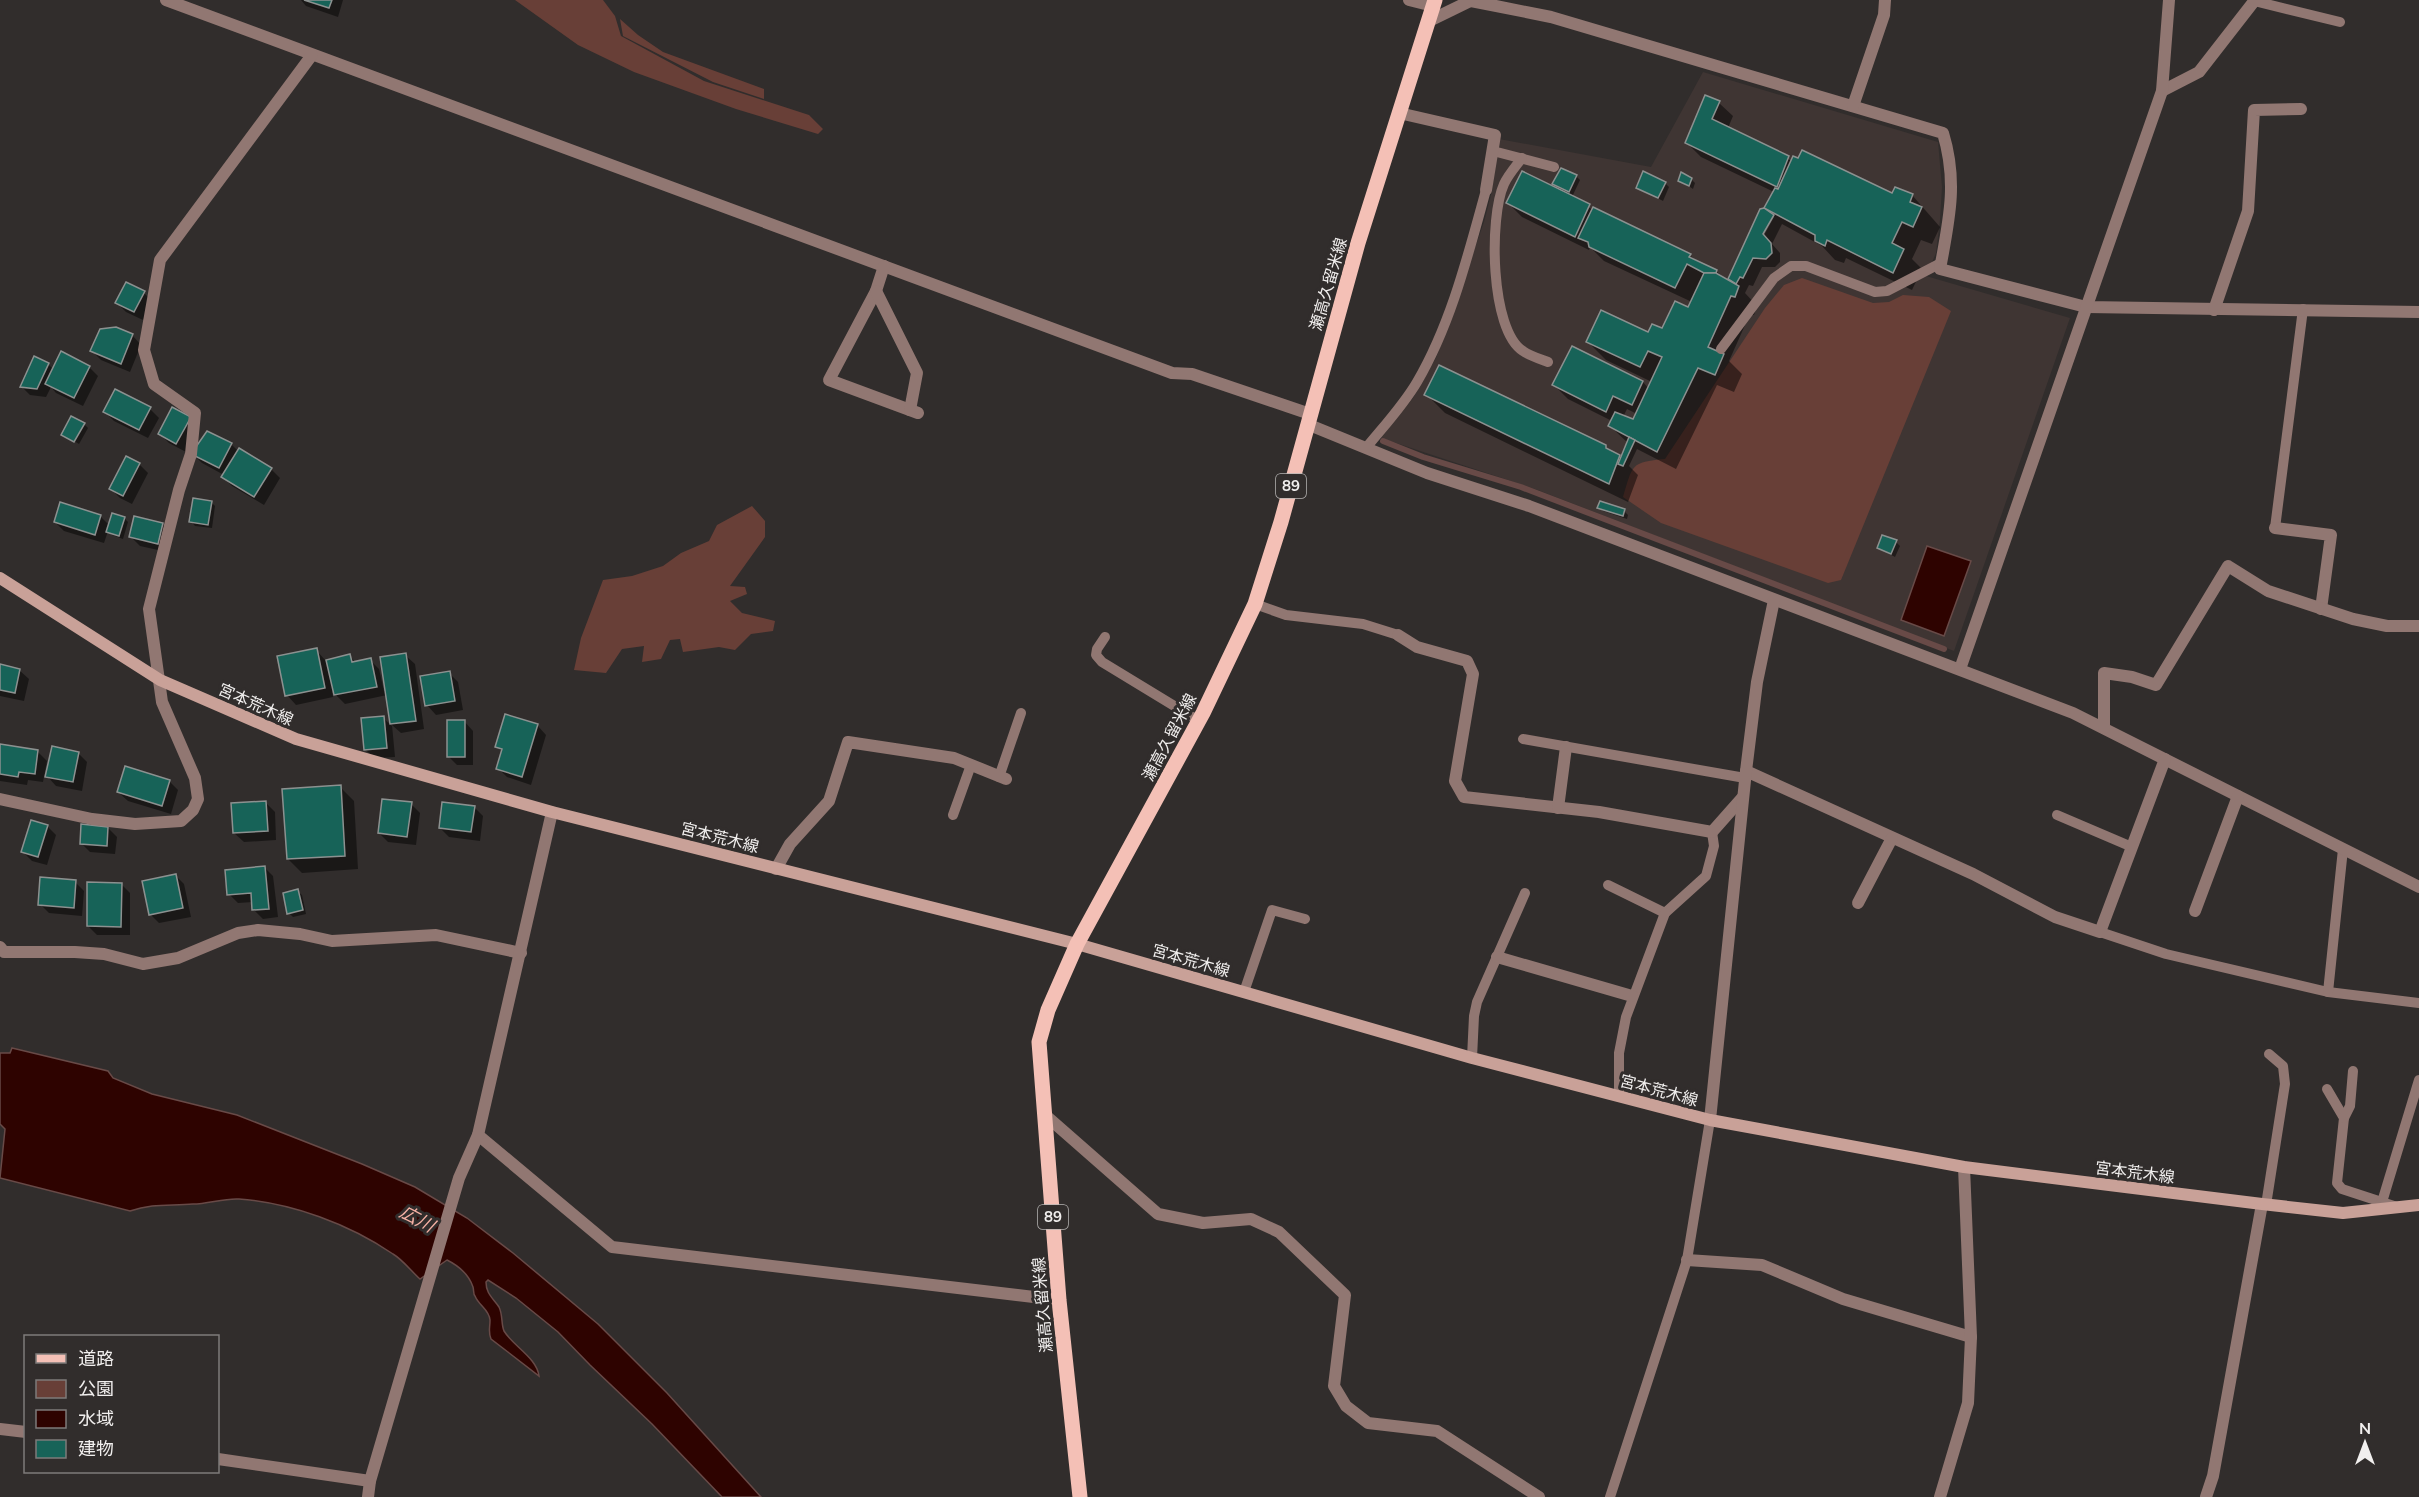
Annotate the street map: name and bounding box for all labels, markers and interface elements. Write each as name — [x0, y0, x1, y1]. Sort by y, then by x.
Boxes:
street label: 瀬高久留米線 — [1305, 235, 1351, 333]
road number: 89 — [1276, 474, 1306, 498]
street label: 宮本荒木線 — [215, 679, 297, 729]
street label: 瀬高久留米線 — [1138, 690, 1200, 784]
street label: 宮本荒木線 — [679, 818, 761, 856]
street label: 宮本荒木線 — [1150, 939, 1232, 981]
street label: 宮本荒木線 — [1618, 1070, 1700, 1110]
street label: 宮本荒木線 — [2094, 1157, 2176, 1187]
water label: 広川 — [396, 1200, 440, 1238]
road number: 89 — [1038, 1205, 1068, 1229]
street label: 瀬高久留米線 — [1028, 1256, 1056, 1354]
legend — [24, 1335, 219, 1473]
text: 道路 — [78, 1347, 114, 1370]
text: 公園 — [78, 1377, 114, 1400]
text: 水域 — [78, 1407, 114, 1430]
north arrow — [2335, 1413, 2395, 1473]
text: N — [2359, 1418, 2371, 1438]
text: 建物 — [78, 1437, 114, 1460]

